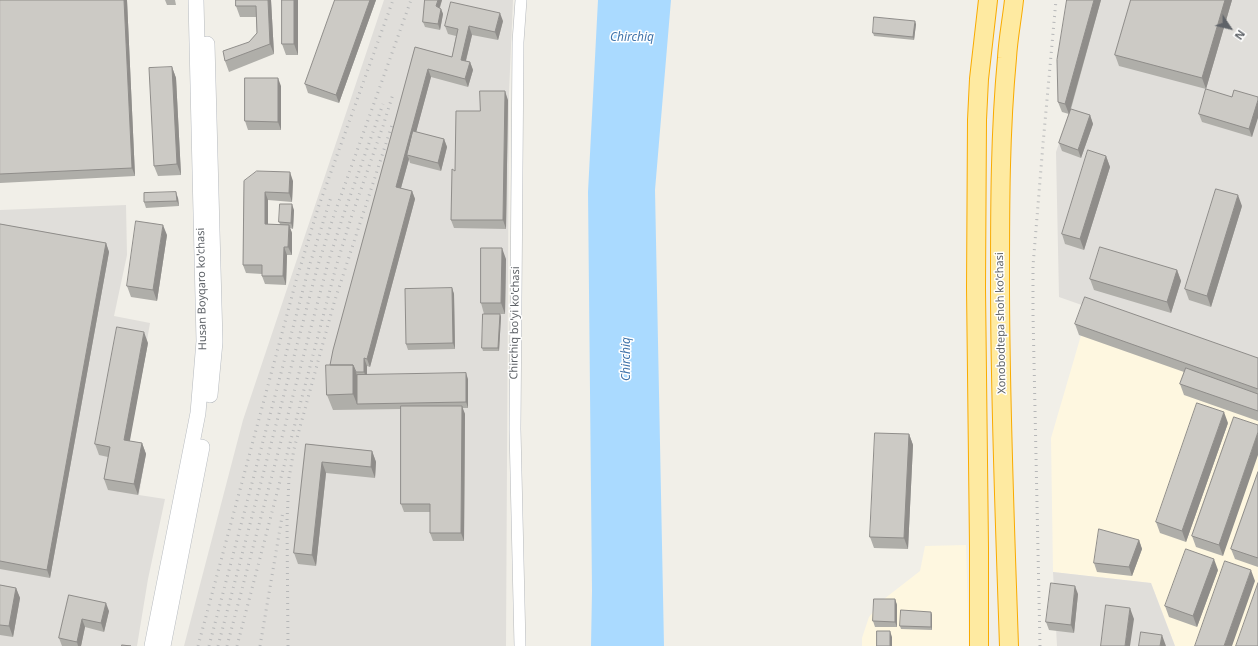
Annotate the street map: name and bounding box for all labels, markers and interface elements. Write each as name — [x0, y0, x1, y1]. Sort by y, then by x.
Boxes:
north arrow — [1210, 8, 1250, 48]
text: N — [1232, 27, 1249, 43]
water label: Chirchiq — [610, 31, 654, 45]
street label: Husan Boyqaro ko'chasi — [194, 228, 210, 350]
street label: Xonobodtepa shoh ko'chasi — [993, 252, 1009, 394]
street label: Chirchiq bo'yi ko'chasi — [507, 266, 523, 380]
water label: Chirchiq — [620, 337, 634, 381]

